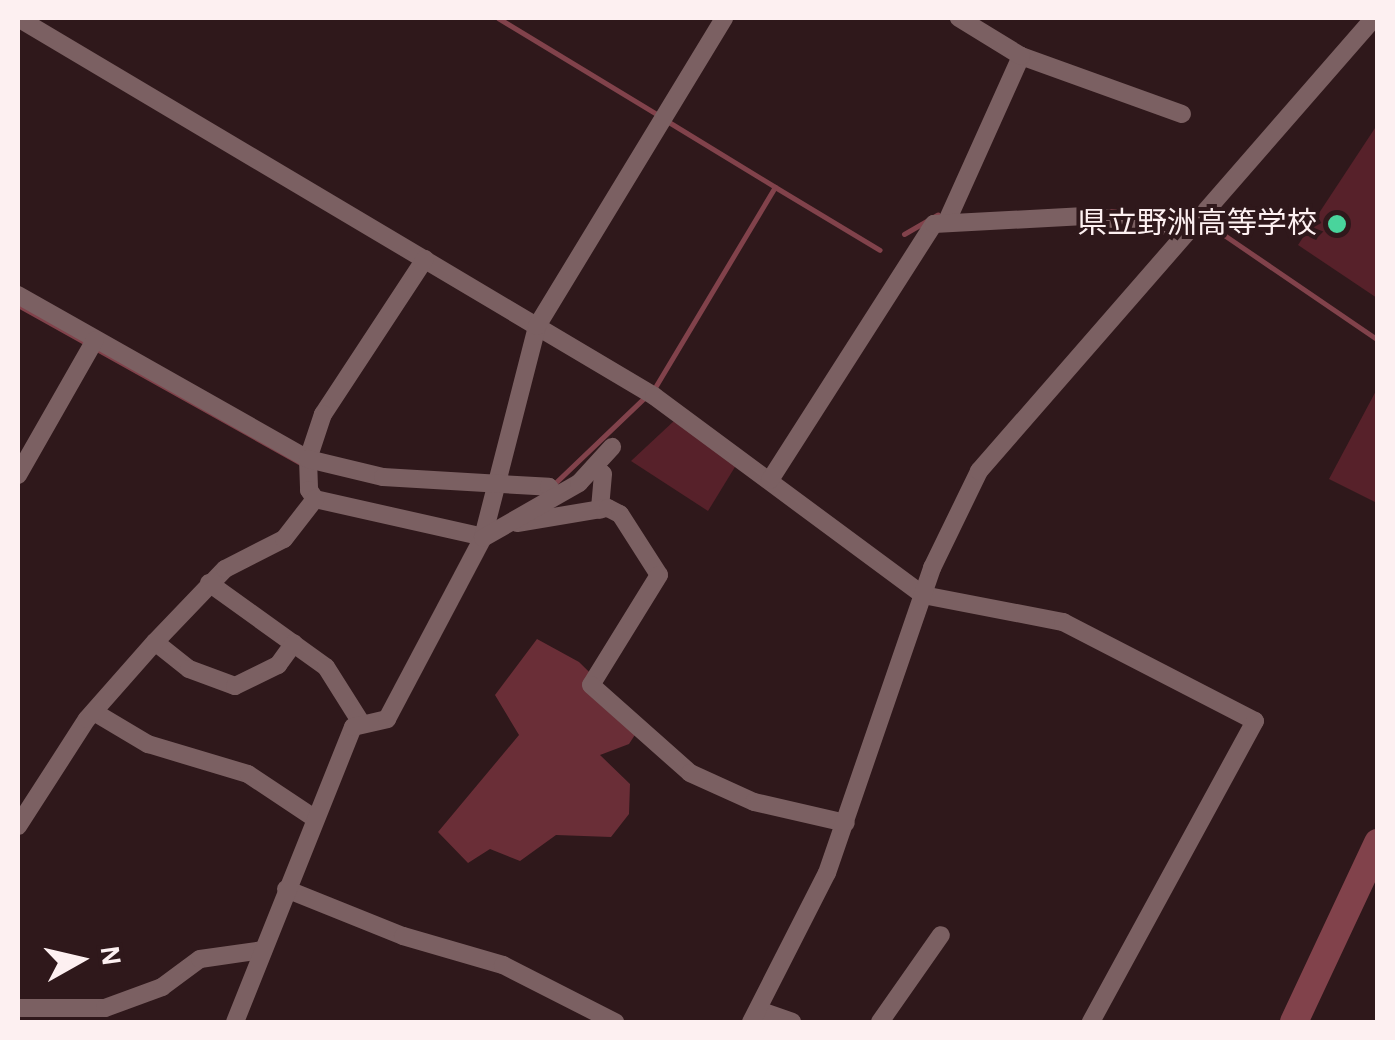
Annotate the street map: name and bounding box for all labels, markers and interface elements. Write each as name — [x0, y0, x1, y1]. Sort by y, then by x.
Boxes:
place label: 県立野洲高等学校 — [1077, 206, 1317, 242]
marker: 県立野洲高等学校 — [1326, 213, 1348, 235]
north arrow — [30, 910, 130, 1010]
text: N — [94, 944, 125, 967]

